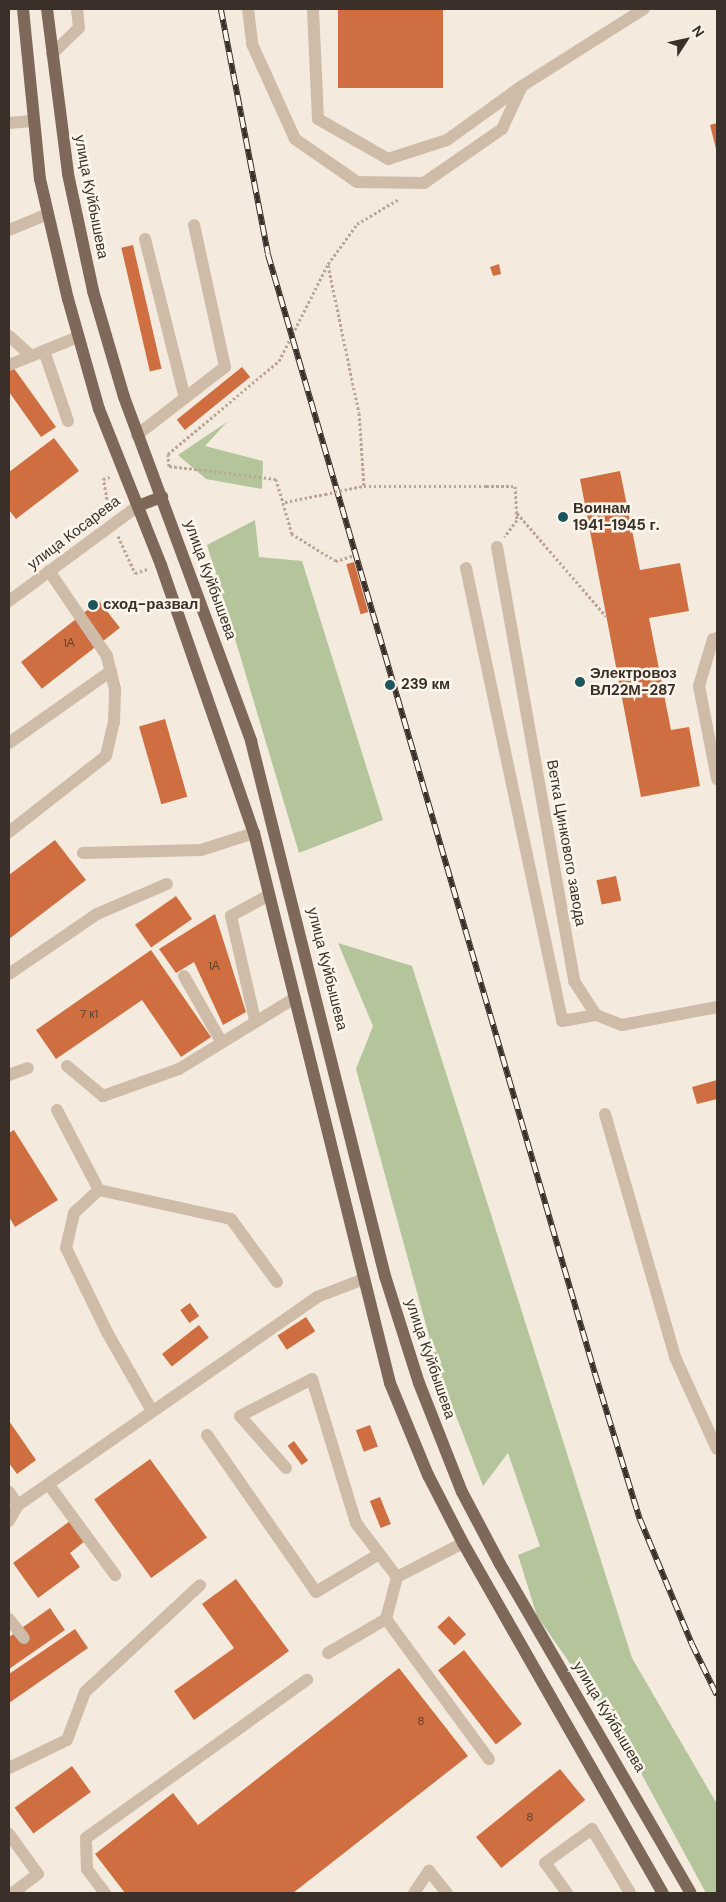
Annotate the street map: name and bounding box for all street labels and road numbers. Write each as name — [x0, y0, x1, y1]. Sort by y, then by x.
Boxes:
street label: улица Куйбышева — [70, 134, 112, 260]
street label: улица Косарева — [24, 492, 124, 574]
street label: улица Куйбышева — [180, 518, 240, 642]
street label: Ветка Цинкового завода — [543, 758, 589, 928]
street label: улица Куйбышева — [303, 906, 351, 1032]
street label: улица Куйбышева — [401, 1297, 459, 1421]
street label: улица Куйбышева — [569, 1658, 649, 1776]

